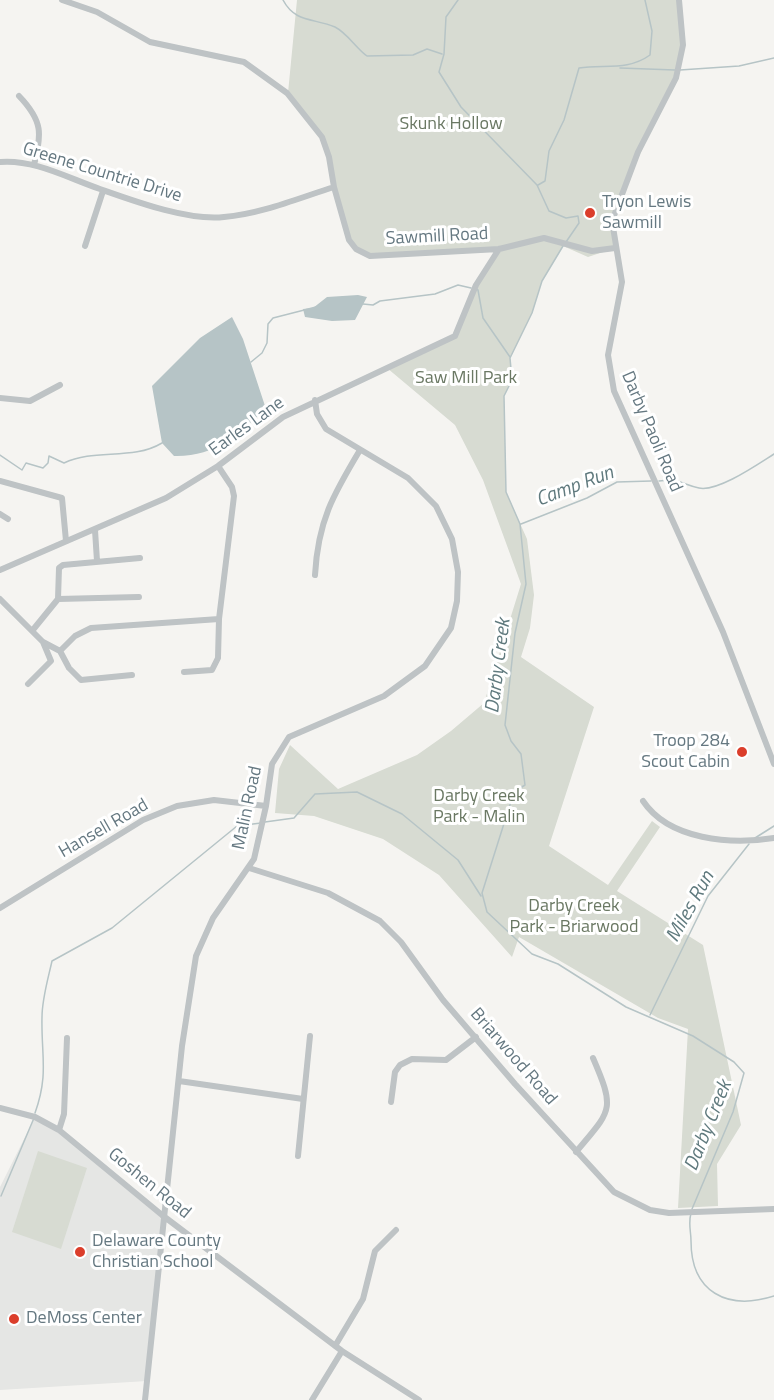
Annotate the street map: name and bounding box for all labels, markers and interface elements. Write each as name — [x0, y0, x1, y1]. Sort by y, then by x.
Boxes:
park label: Skunk Hollow — [399, 114, 503, 136]
street label: Greene Countrie Drive — [20, 139, 184, 207]
place label: Tryon Lewis Sawmill — [602, 192, 691, 234]
marker: Tryon Lewis Sawmill — [583, 206, 597, 220]
street label: Sawmill Road — [385, 224, 489, 250]
park label: Saw Mill Park — [415, 368, 517, 390]
street label: Darby Paoli Road — [616, 368, 686, 496]
street label: Earles Lane — [205, 393, 289, 461]
water label: Camp Run — [533, 461, 617, 513]
water label: Darby Creek — [481, 617, 517, 715]
place label: Troop 284 Scout Cabin — [641, 731, 730, 774]
marker: Troop 284 Scout Cabin — [735, 745, 749, 759]
street label: Malin Road — [229, 764, 267, 852]
park label: Darby Creek Park - Malin — [433, 786, 525, 828]
street label: Hansell Road — [55, 795, 153, 863]
water label: Miles Run — [662, 867, 720, 947]
park label: Darby Creek Park - Briarwood — [510, 896, 638, 938]
street label: Briarwood Road — [465, 1004, 561, 1110]
water label: Darby Creek — [680, 1077, 738, 1175]
street label: Goshen Road — [103, 1144, 195, 1224]
place label: Delaware County Christian School — [92, 1231, 221, 1274]
marker: Delaware County Christian School — [73, 1245, 87, 1259]
place label: DeMoss Center — [26, 1308, 142, 1330]
marker: DeMoss Center — [7, 1312, 21, 1326]

